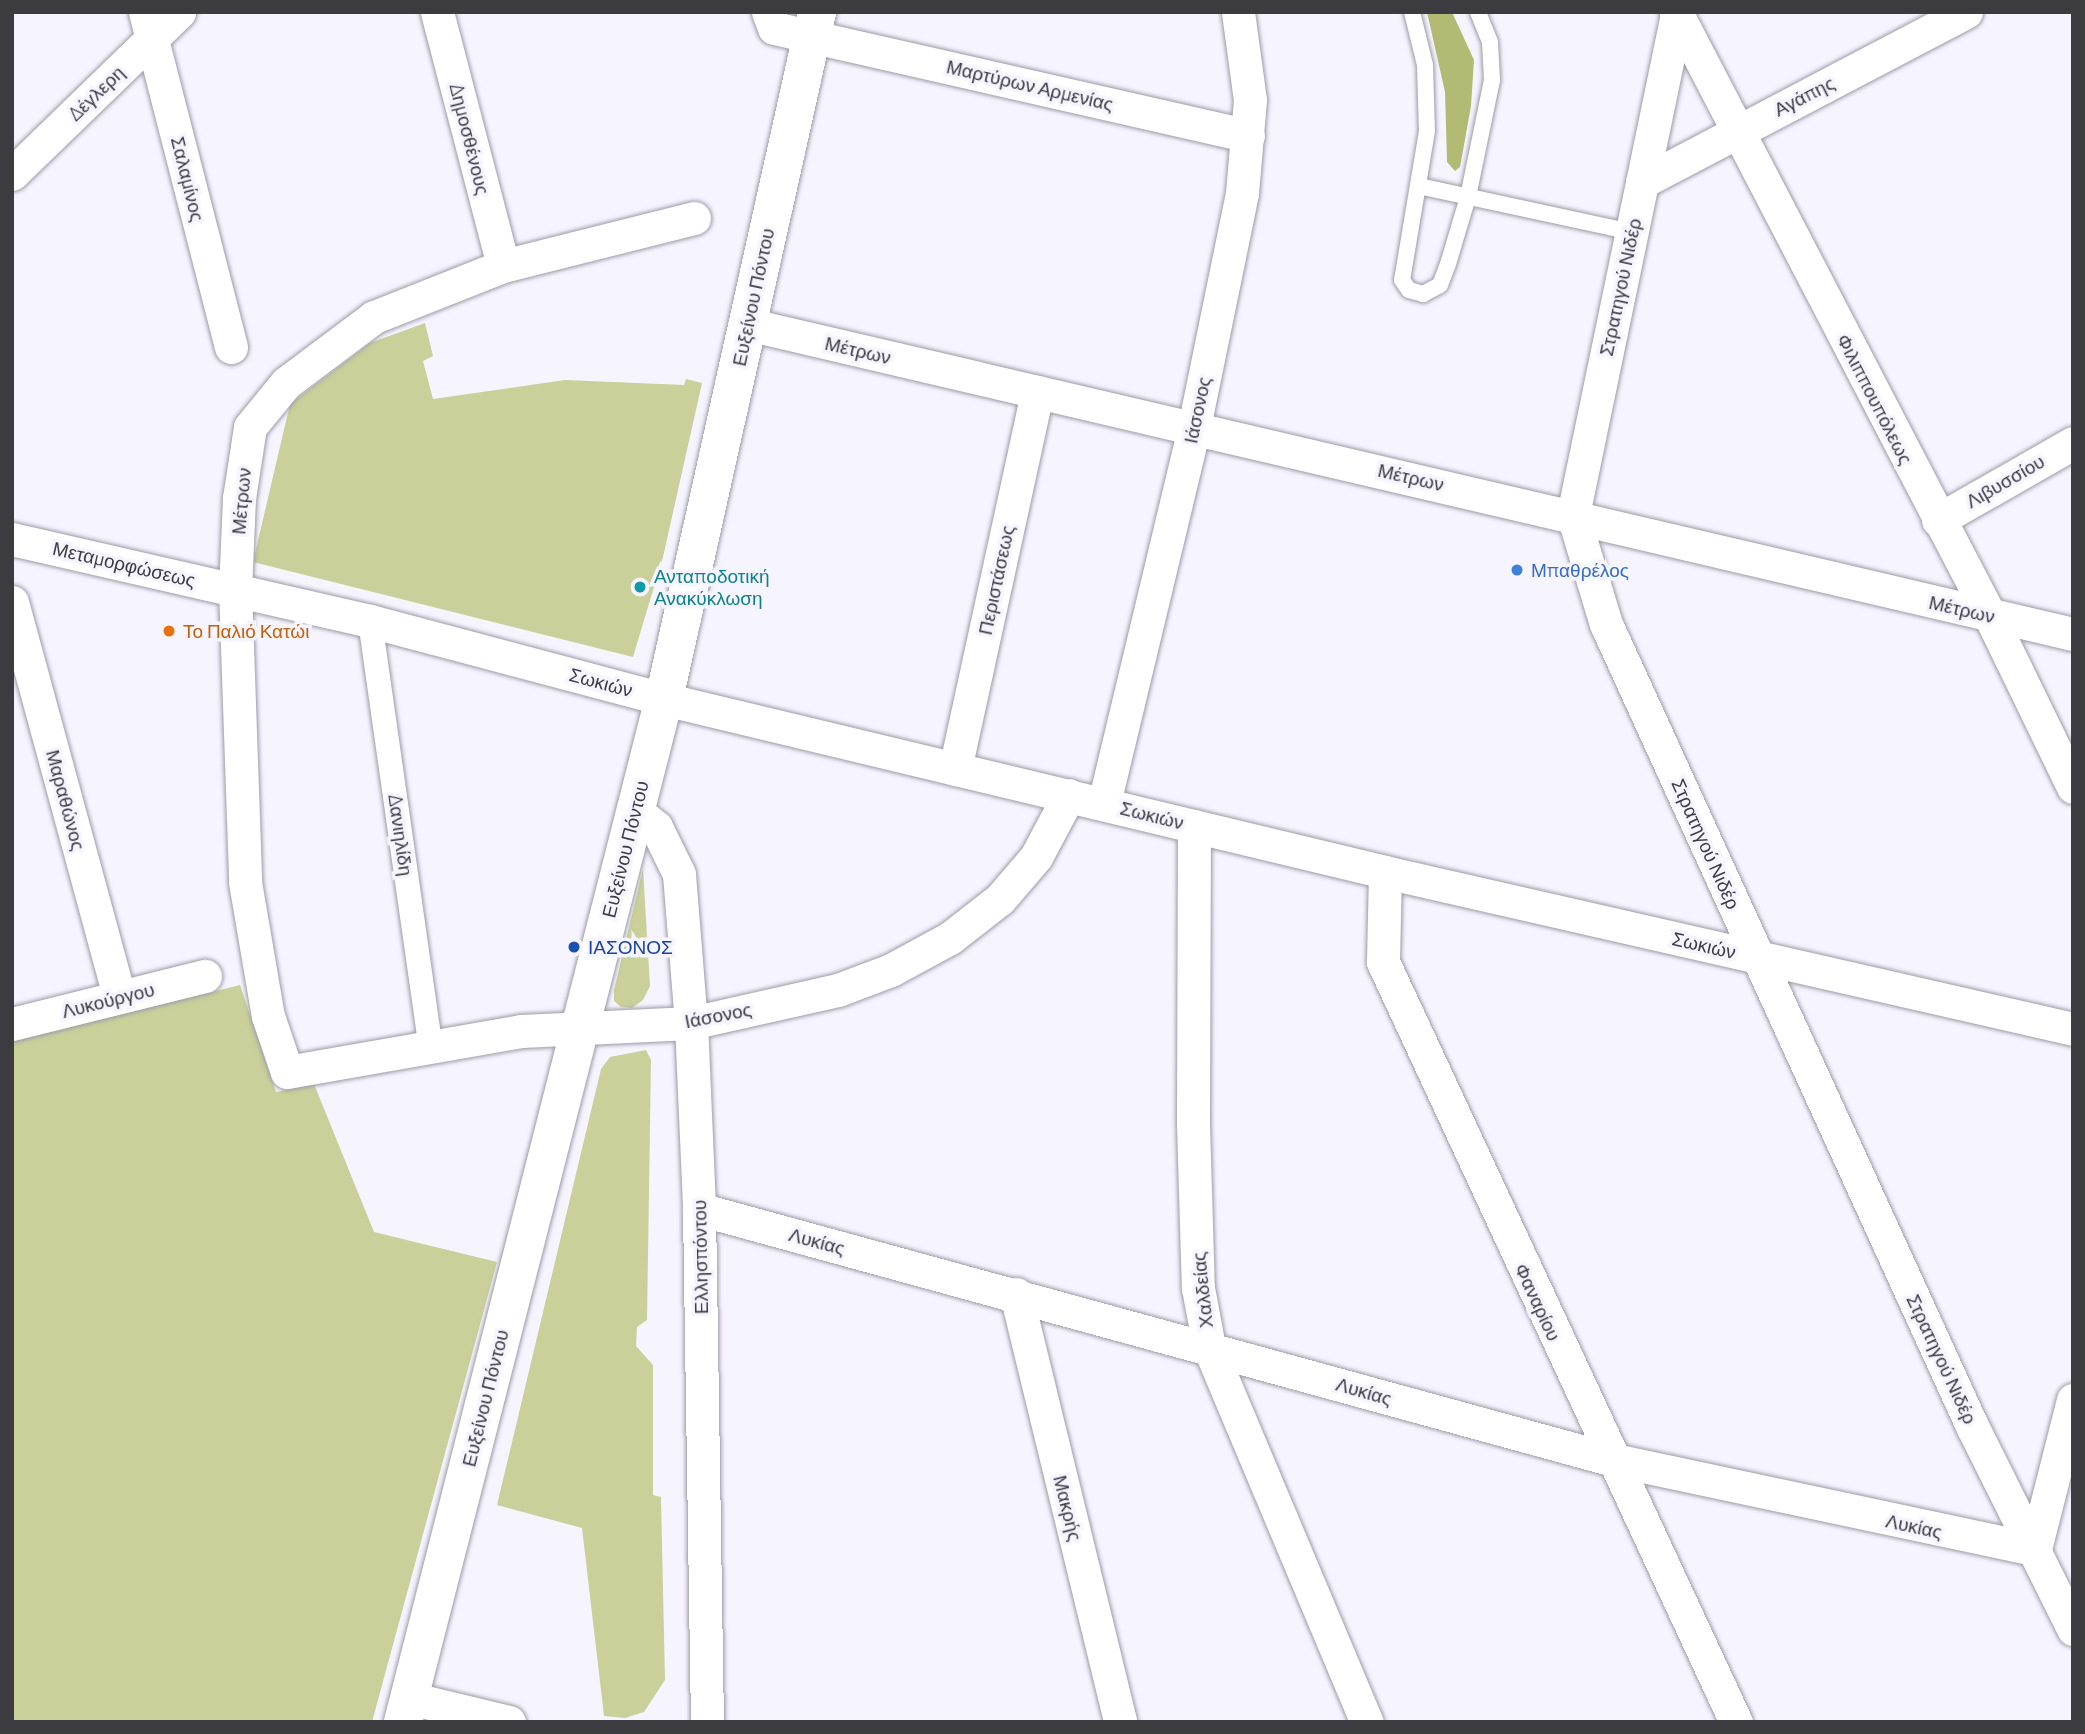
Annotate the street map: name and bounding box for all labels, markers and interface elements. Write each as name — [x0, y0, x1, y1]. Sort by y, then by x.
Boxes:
street label: Μαρτύρων Αρμενίας — [944, 55, 1116, 115]
street label: Δέγλερη — [63, 61, 129, 125]
street label: Αγάπης — [1770, 71, 1838, 121]
street label: Δημοσθένους — [445, 81, 495, 197]
street label: Σαλαμίνος — [166, 134, 210, 224]
street label: Στρατηγού Νιδέρ — [1594, 216, 1646, 358]
street label: Ευξείνου Πόντου — [727, 226, 779, 368]
street label: Φιλιππουπόλεως — [1832, 330, 1918, 468]
street label: Μέτρων — [823, 331, 893, 369]
street label: Ιάσονος — [1179, 374, 1215, 446]
street label: Λιβυσσίου — [1962, 449, 2048, 513]
street label: Μέτρων — [1376, 458, 1446, 496]
street label: Μέτρων — [227, 467, 255, 535]
street label: Περιστάσεως — [973, 523, 1019, 637]
street label: Μεταμορφώσεως — [50, 537, 198, 591]
place label: Μπαθρέλος — [1531, 559, 1629, 581]
marker: Μπαθρέλος — [1509, 562, 1525, 578]
place label: Ανταποδοτική Ανακύκλωση — [654, 565, 770, 609]
marker: Ανταποδοτική Ανακύκλωση — [632, 579, 648, 595]
street label: Μέτρων — [1927, 590, 1997, 628]
place label: Το Παλιό Κατώι — [183, 620, 309, 642]
marker: Το Παλιό Κατώι — [161, 623, 177, 639]
street label: Σωκιών — [567, 663, 635, 701]
street label: Μαραθώνος — [42, 747, 90, 853]
street label: Στρατηγού Νιδέρ — [1667, 775, 1745, 913]
street label: Ευξείνου Πόντου — [597, 778, 653, 920]
street label: Δανιηλίδη — [384, 793, 418, 877]
street label: Σωκιών — [1118, 796, 1186, 834]
street label: Σωκιών — [1670, 927, 1738, 963]
place label: ΙΑΣΟΝΟΣ — [588, 936, 673, 958]
marker: ΙΑΣΟΝΟΣ — [566, 939, 582, 955]
street label: Λυκούργου — [59, 977, 157, 1023]
street label: Ιάσονος — [683, 997, 753, 1033]
street label: Ελλησπόντου — [688, 1200, 712, 1314]
street label: Λυκίας — [787, 1223, 847, 1259]
street label: Χαλδείας — [1187, 1251, 1217, 1329]
street label: Φαναρίου — [1510, 1260, 1566, 1344]
street label: Στρατηγού Νιδέρ — [1902, 1291, 1982, 1427]
street label: Ευξείνου Πόντου — [457, 1327, 513, 1469]
street label: Λυκίας — [1333, 1372, 1395, 1410]
street label: Μακρής — [1049, 1473, 1087, 1543]
street label: Λυκίας — [1884, 1509, 1944, 1543]

